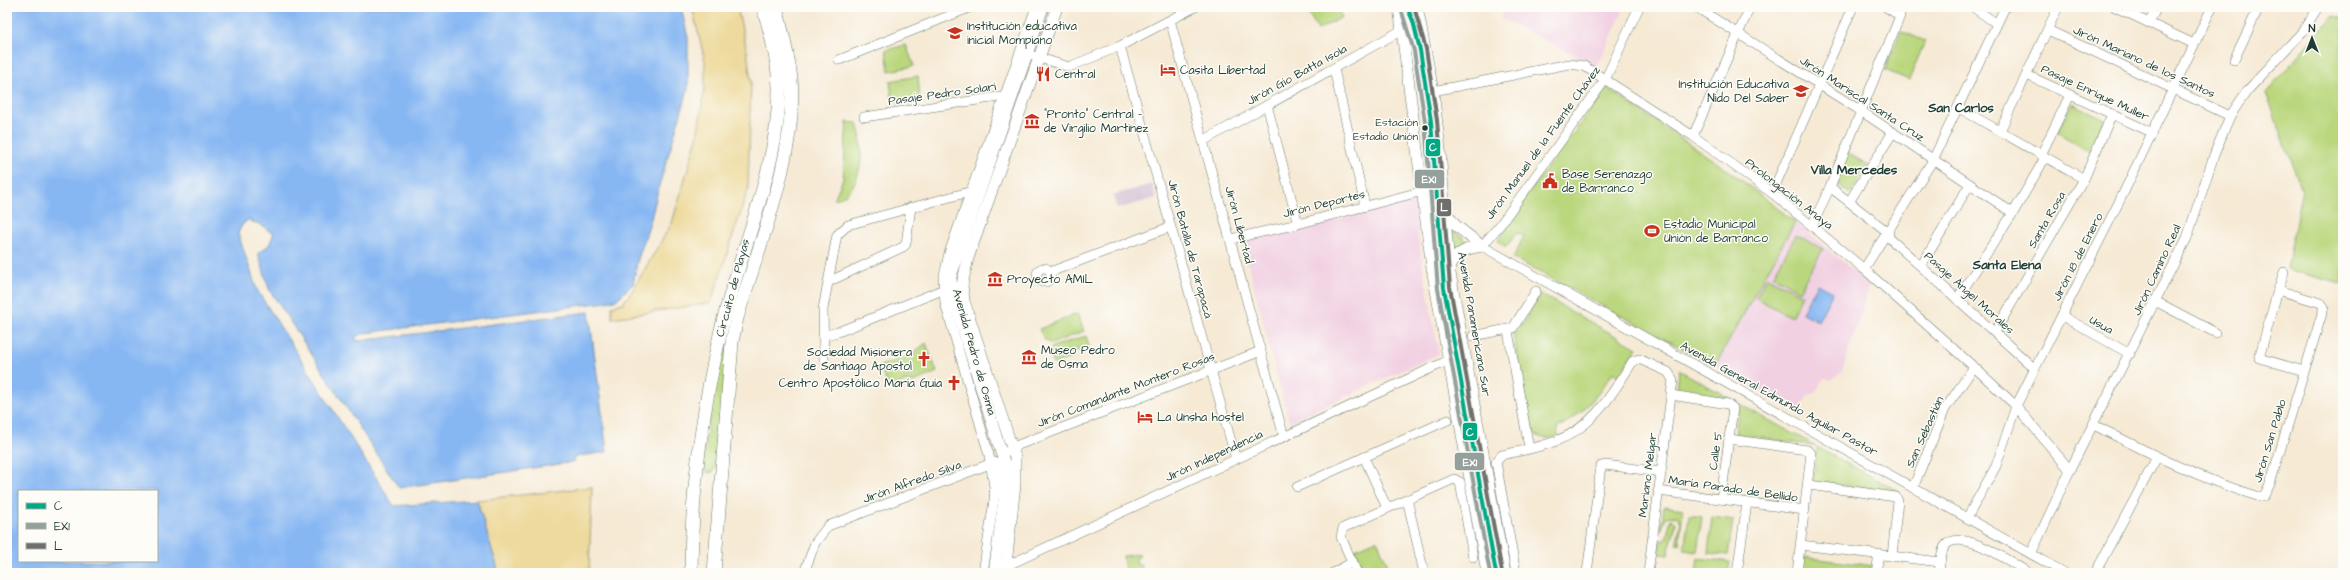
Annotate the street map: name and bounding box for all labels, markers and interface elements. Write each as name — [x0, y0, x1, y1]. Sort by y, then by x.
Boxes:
place label: Institución educativa inicial Mompiano — [967, 18, 1077, 49]
north arrow — [2292, 18, 2332, 58]
text: N — [2309, 21, 2316, 36]
street label: Jirón Mariano de los Santos — [2070, 22, 2218, 102]
school or university icon: Institución educativa inicial Mompiano — [946, 24, 964, 42]
street label: Jirón Gio Batta Isola — [1244, 40, 1350, 110]
street label: Jirón Mariscal Santa Cruz — [1796, 52, 1928, 146]
hotel icon: Casita Libertad — [1159, 61, 1177, 79]
street label: Pasaje Enrique Muller — [2038, 61, 2152, 126]
place label: Casita Libertad — [1180, 62, 1265, 79]
street label: Jirón Manuel de la Fuente Chávez — [1481, 63, 1605, 223]
restaurant icon: Central — [1034, 65, 1052, 83]
place label: Central — [1055, 66, 1096, 83]
place label: Institución Educativa Nido Del Saber — [1679, 76, 1789, 107]
street label: Pasaje Pedro Solari — [887, 78, 997, 110]
school or university icon: Institución Educativa Nido Del Saber — [1792, 82, 1810, 100]
district label: San Carlos — [1927, 99, 1994, 117]
place label: "Pronto" Central - de Virgilio Martinez — [1044, 106, 1148, 138]
museum icon: "Pronto" Central - de Virgilio Martinez — [1023, 112, 1041, 130]
place label: Estación Estadio Unión — [1353, 115, 1418, 144]
marker: Estación Estadio Unión — [1420, 123, 1430, 133]
line badge: C — [1425, 138, 1441, 157]
text: C — [1429, 140, 1437, 155]
street label: Prolongación Anaya — [1741, 154, 1837, 235]
district label: Villa Mercedes — [1810, 161, 1898, 179]
place label: Base Serenazgo de Barranco — [1562, 166, 1653, 197]
line badge: EX1 — [1414, 169, 1445, 189]
text: EX1 — [1422, 172, 1437, 187]
public building icon: Base Serenazgo de Barranco — [1541, 172, 1559, 190]
street label: Jirón Batalla de Tarapacá — [1163, 178, 1217, 320]
street label: Jirón Libertad — [1221, 184, 1257, 266]
street label: Jirón Deportes — [1281, 186, 1367, 222]
street label: Santa Rosa — [2024, 188, 2070, 252]
line badge: L — [1436, 198, 1452, 217]
text: L — [1440, 200, 1448, 215]
street label: Jirón 18 de Enero — [2048, 210, 2108, 304]
place label: Estadio Municipal Unión de Barranco — [1664, 216, 1768, 247]
sports icon: Estadio Municipal Unión de Barranco — [1643, 222, 1661, 240]
street label: Jirón Camino Real — [2128, 222, 2186, 318]
street label: Circuito de Playas — [712, 237, 755, 339]
street label: Pasaje Ángel Morales — [1919, 248, 2018, 339]
street label: Avenida Panamericana Sur — [1453, 250, 1495, 398]
district label: Santa Elena — [1972, 256, 2042, 274]
museum icon: Proyecto AMIL — [986, 270, 1004, 288]
place label: Proyecto AMIL — [1007, 271, 1094, 289]
street label: Avenida Pedro de Osma — [948, 287, 1000, 417]
street label: Usua — [2086, 312, 2116, 338]
street label: Avenida General Edmundo Aguilar Pastor — [1677, 337, 1881, 462]
place label: Museo Pedro de Osma — [1041, 342, 1115, 373]
place label: Sociedad Misionera de Santiago Apostol — [804, 344, 912, 376]
museum icon: Museo Pedro de Osma — [1020, 348, 1038, 366]
street label: Jirón Comandante Montero Rosas — [1035, 348, 1217, 432]
church icon: Sociedad Misionera de Santiago Apostol — [915, 350, 933, 368]
church icon: Centro Apostólico María Guía — [945, 374, 963, 392]
place label: Centro Apostólico María Guía — [779, 375, 942, 392]
street label: San Sebastián — [1902, 394, 1948, 470]
street label: Jirón San Pablo — [2249, 397, 2291, 485]
hotel icon: La Unsha hostel — [1136, 408, 1154, 426]
place label: La Unsha hostel — [1157, 409, 1244, 426]
line badge: C — [1462, 422, 1478, 441]
text: C — [1466, 425, 1474, 440]
street label: Jirón Independencia — [1162, 426, 1266, 486]
street label: Calle 5 — [1705, 430, 1727, 471]
street label: Mariano Melgar — [1634, 431, 1663, 519]
line badge: EX1 — [1454, 452, 1485, 471]
text: EX1 — [1463, 455, 1478, 470]
street label: Jirón Alfredo Silva — [860, 456, 964, 508]
street label: María Parado de Bellido — [1667, 471, 1799, 507]
legend — [18, 490, 158, 562]
text: C — [54, 498, 63, 515]
text: EX1 — [54, 518, 70, 535]
text: L — [54, 538, 63, 555]

